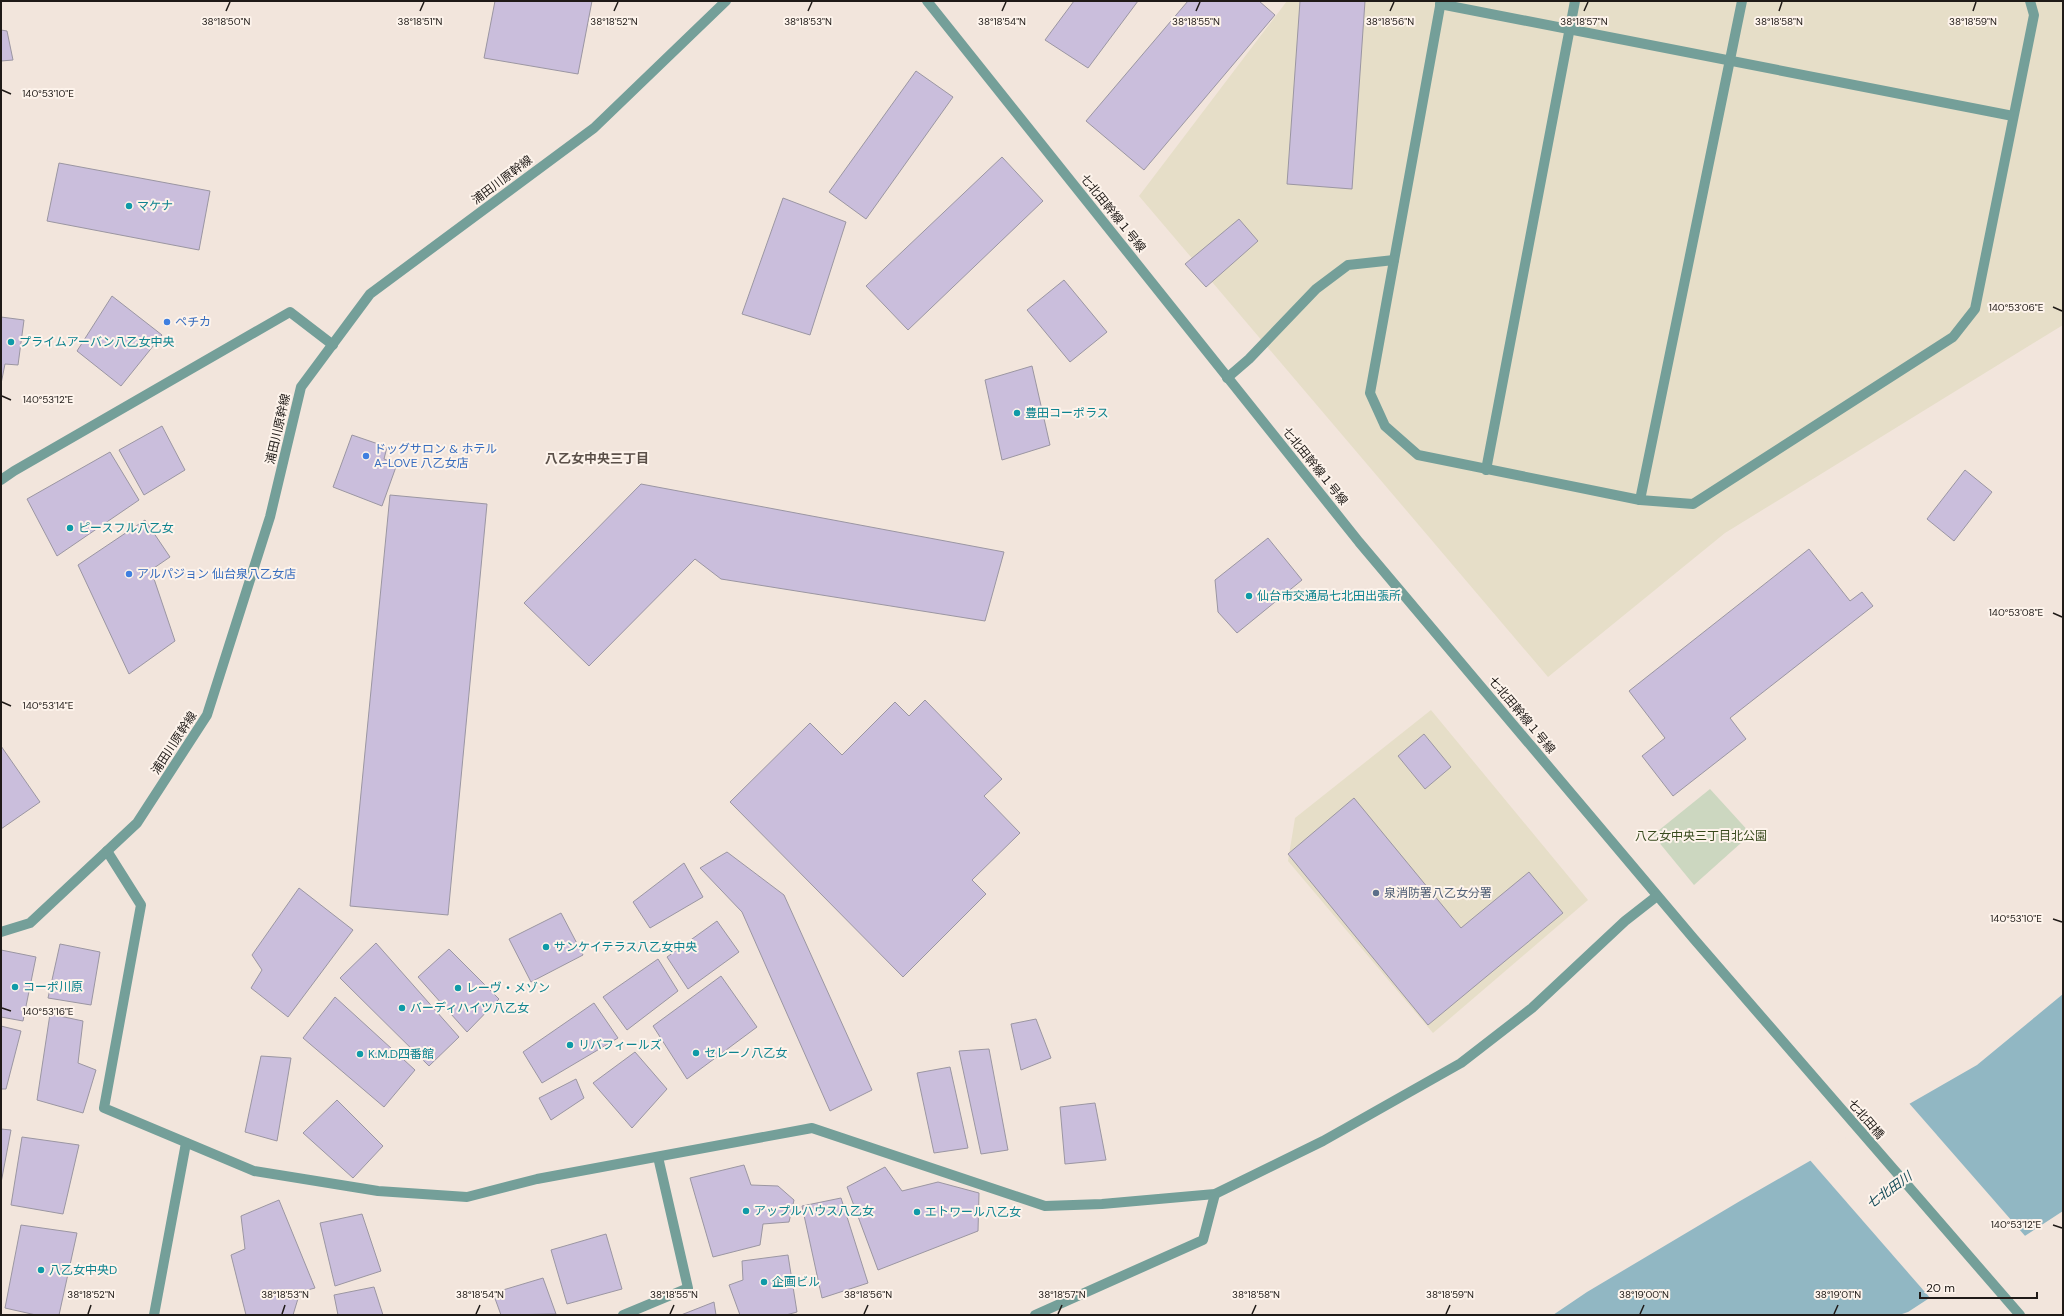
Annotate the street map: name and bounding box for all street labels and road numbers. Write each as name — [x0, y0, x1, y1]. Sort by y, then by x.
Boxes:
street label: 浦田川原幹線 — [468, 152, 536, 208]
street label: 七北田幹線１号線 — [1077, 171, 1149, 255]
street label: 浦田川原幹線 — [262, 392, 294, 466]
street label: 七北田幹線１号線 — [1279, 424, 1351, 508]
street label: 七北田幹線１号線 — [1485, 673, 1559, 757]
street label: 浦田川原幹線 — [148, 708, 200, 778]
street label: 七北田橋 — [1844, 1096, 1888, 1142]

